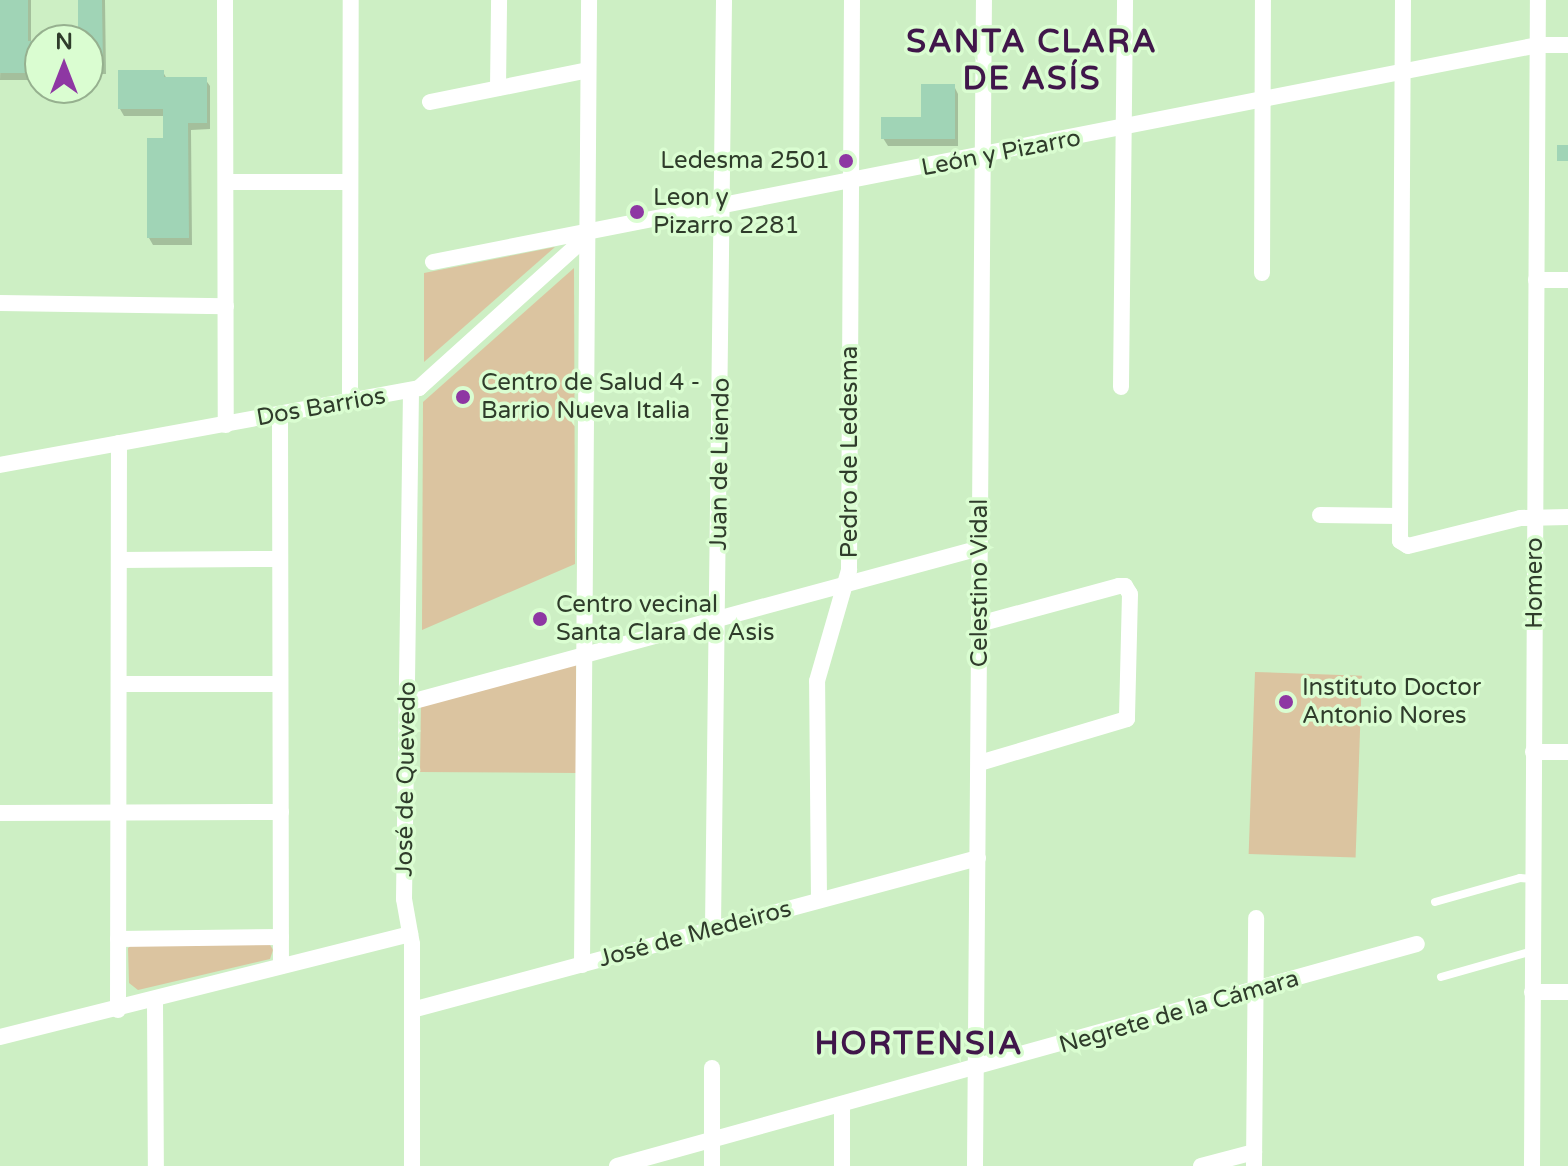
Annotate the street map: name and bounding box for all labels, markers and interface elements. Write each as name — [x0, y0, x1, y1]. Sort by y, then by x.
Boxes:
north arrow — [24, 24, 104, 104]
district label: SANTA CLARA DE ASÍS — [906, 24, 1158, 99]
text: N — [55, 29, 73, 55]
street label: León y Pizarro — [919, 123, 1083, 183]
place label: Ledesma 2501 — [660, 147, 830, 175]
marker: Ledesma 2501 — [837, 152, 855, 170]
place label: Leon y Pizarro 2281 — [653, 184, 799, 240]
marker: Leon y Pizarro 2281 — [628, 203, 646, 221]
street label: Pedro de Ledesma — [836, 346, 864, 558]
place label: Centro de Salud 4 - Barrio Nueva Italia — [481, 369, 700, 425]
street label: Juan de Liendo — [704, 377, 736, 551]
street label: Dos Barrios — [254, 381, 388, 433]
marker: Centro de Salud 4 - Barrio Nueva Italia — [452, 386, 474, 408]
street label: Celestino Vidal — [966, 499, 994, 667]
street label: Homero — [1521, 537, 1549, 629]
place label: Centro vecinal Santa Clara de Asis — [556, 591, 774, 647]
marker: Centro vecinal Santa Clara de Asis — [531, 610, 549, 628]
place label: Instituto Doctor Antonio Nores — [1302, 674, 1481, 730]
street label: José de Quevedo — [390, 681, 422, 877]
marker: Instituto Doctor Antonio Nores — [1277, 693, 1295, 711]
street label: José de Medeiros — [596, 894, 794, 974]
street label: Negrete de la Cámara — [1056, 964, 1302, 1060]
district label: HORTENSIA — [814, 1025, 1024, 1063]

